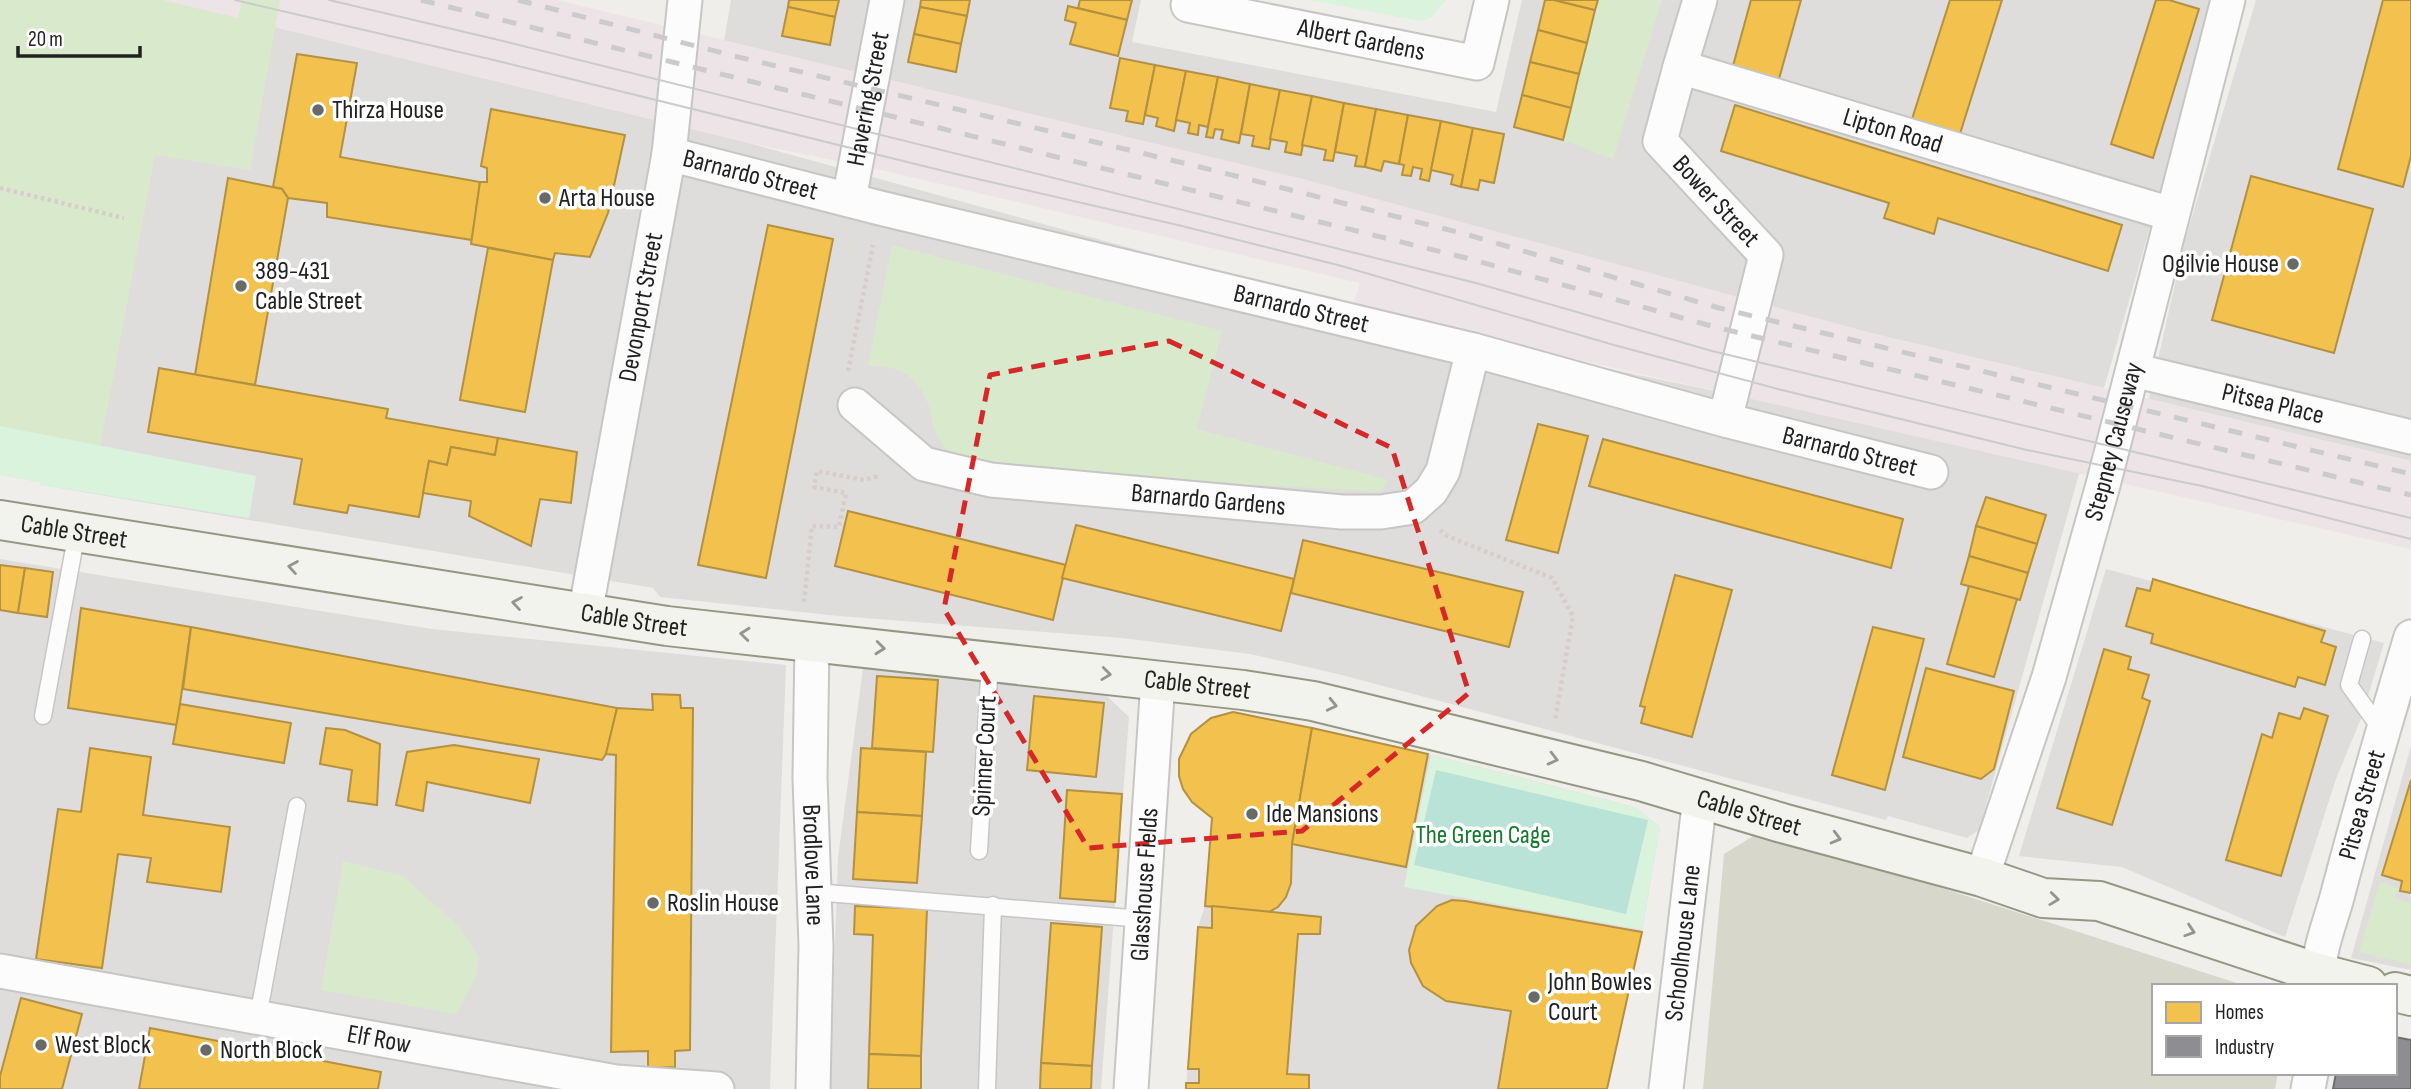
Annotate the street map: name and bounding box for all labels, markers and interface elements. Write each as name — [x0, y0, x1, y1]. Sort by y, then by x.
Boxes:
street label: Albert Gardens — [1294, 12, 1428, 68]
scale bar — [18, 14, 140, 58]
text: 20 m — [28, 27, 63, 52]
street label: Havering Street — [840, 29, 896, 169]
place label: Thirza House — [332, 95, 444, 126]
street label: Lipton Road — [1839, 101, 1946, 160]
marker: Thirza House — [310, 102, 326, 118]
street label: Barnardo Street — [680, 143, 821, 207]
street label: Bower Street — [1666, 149, 1766, 254]
place label: Arta House — [558, 183, 655, 214]
marker: Arta House — [537, 190, 553, 206]
street label: Devonport Street — [612, 230, 670, 384]
place label: Ogilvie House — [2162, 249, 2279, 280]
place label: 389-431 Cable Street — [255, 256, 362, 317]
marker: Ogilvie House — [2285, 256, 2301, 272]
marker: 389-431 Cable Street — [233, 278, 249, 294]
street label: Barnardo Street — [1231, 278, 1372, 340]
street label: Stepney Causeway — [2078, 359, 2149, 525]
street label: Pitsea Place — [2219, 376, 2327, 431]
street label: Barnardo Street — [1779, 420, 1921, 483]
street label: Barnardo Gardens — [1130, 477, 1287, 522]
street label: Cable Street — [19, 508, 130, 556]
one-way arrow — [287, 560, 299, 575]
one-way arrow — [512, 596, 523, 611]
street label: Cable Street — [579, 597, 689, 644]
one-way arrow — [739, 627, 750, 642]
one-way arrow — [875, 640, 886, 655]
street label: Cable Street — [1142, 664, 1253, 707]
one-way arrow — [1101, 666, 1112, 681]
street label: Spinner Court — [966, 695, 1004, 817]
one-way arrow — [1325, 697, 1337, 712]
street label: Pitsea Street — [2332, 746, 2392, 863]
one-way arrow — [1546, 751, 1558, 765]
street label: Cable Street — [1693, 783, 1805, 843]
place label: Ide Mansions — [1266, 799, 1379, 830]
street label: Brodlove Lane — [795, 804, 831, 926]
marker: Ide Mansions — [1244, 806, 1260, 822]
street label: Glasshouse Fields — [1124, 807, 1165, 962]
park label: The Green Cage — [1415, 820, 1551, 851]
one-way arrow — [1829, 829, 1841, 844]
street label: Schoolhouse Lane — [1659, 863, 1707, 1023]
place label: Roslin House — [667, 888, 779, 919]
one-way arrow — [2049, 891, 2060, 906]
marker: Roslin House — [645, 895, 661, 911]
one-way arrow — [2183, 923, 2196, 937]
place label: John Bowles Court — [1547, 967, 1652, 1028]
legend — [2152, 984, 2397, 1075]
marker: John Bowles Court — [1526, 989, 1542, 1005]
text: Homes — [2215, 1000, 2264, 1025]
street label: Elf Row — [345, 1018, 414, 1060]
place label: West Block — [55, 1030, 151, 1061]
place label: North Block — [220, 1035, 323, 1066]
text: Industry — [2215, 1035, 2274, 1060]
marker: West Block — [33, 1037, 49, 1053]
marker: North Block — [198, 1042, 214, 1058]

